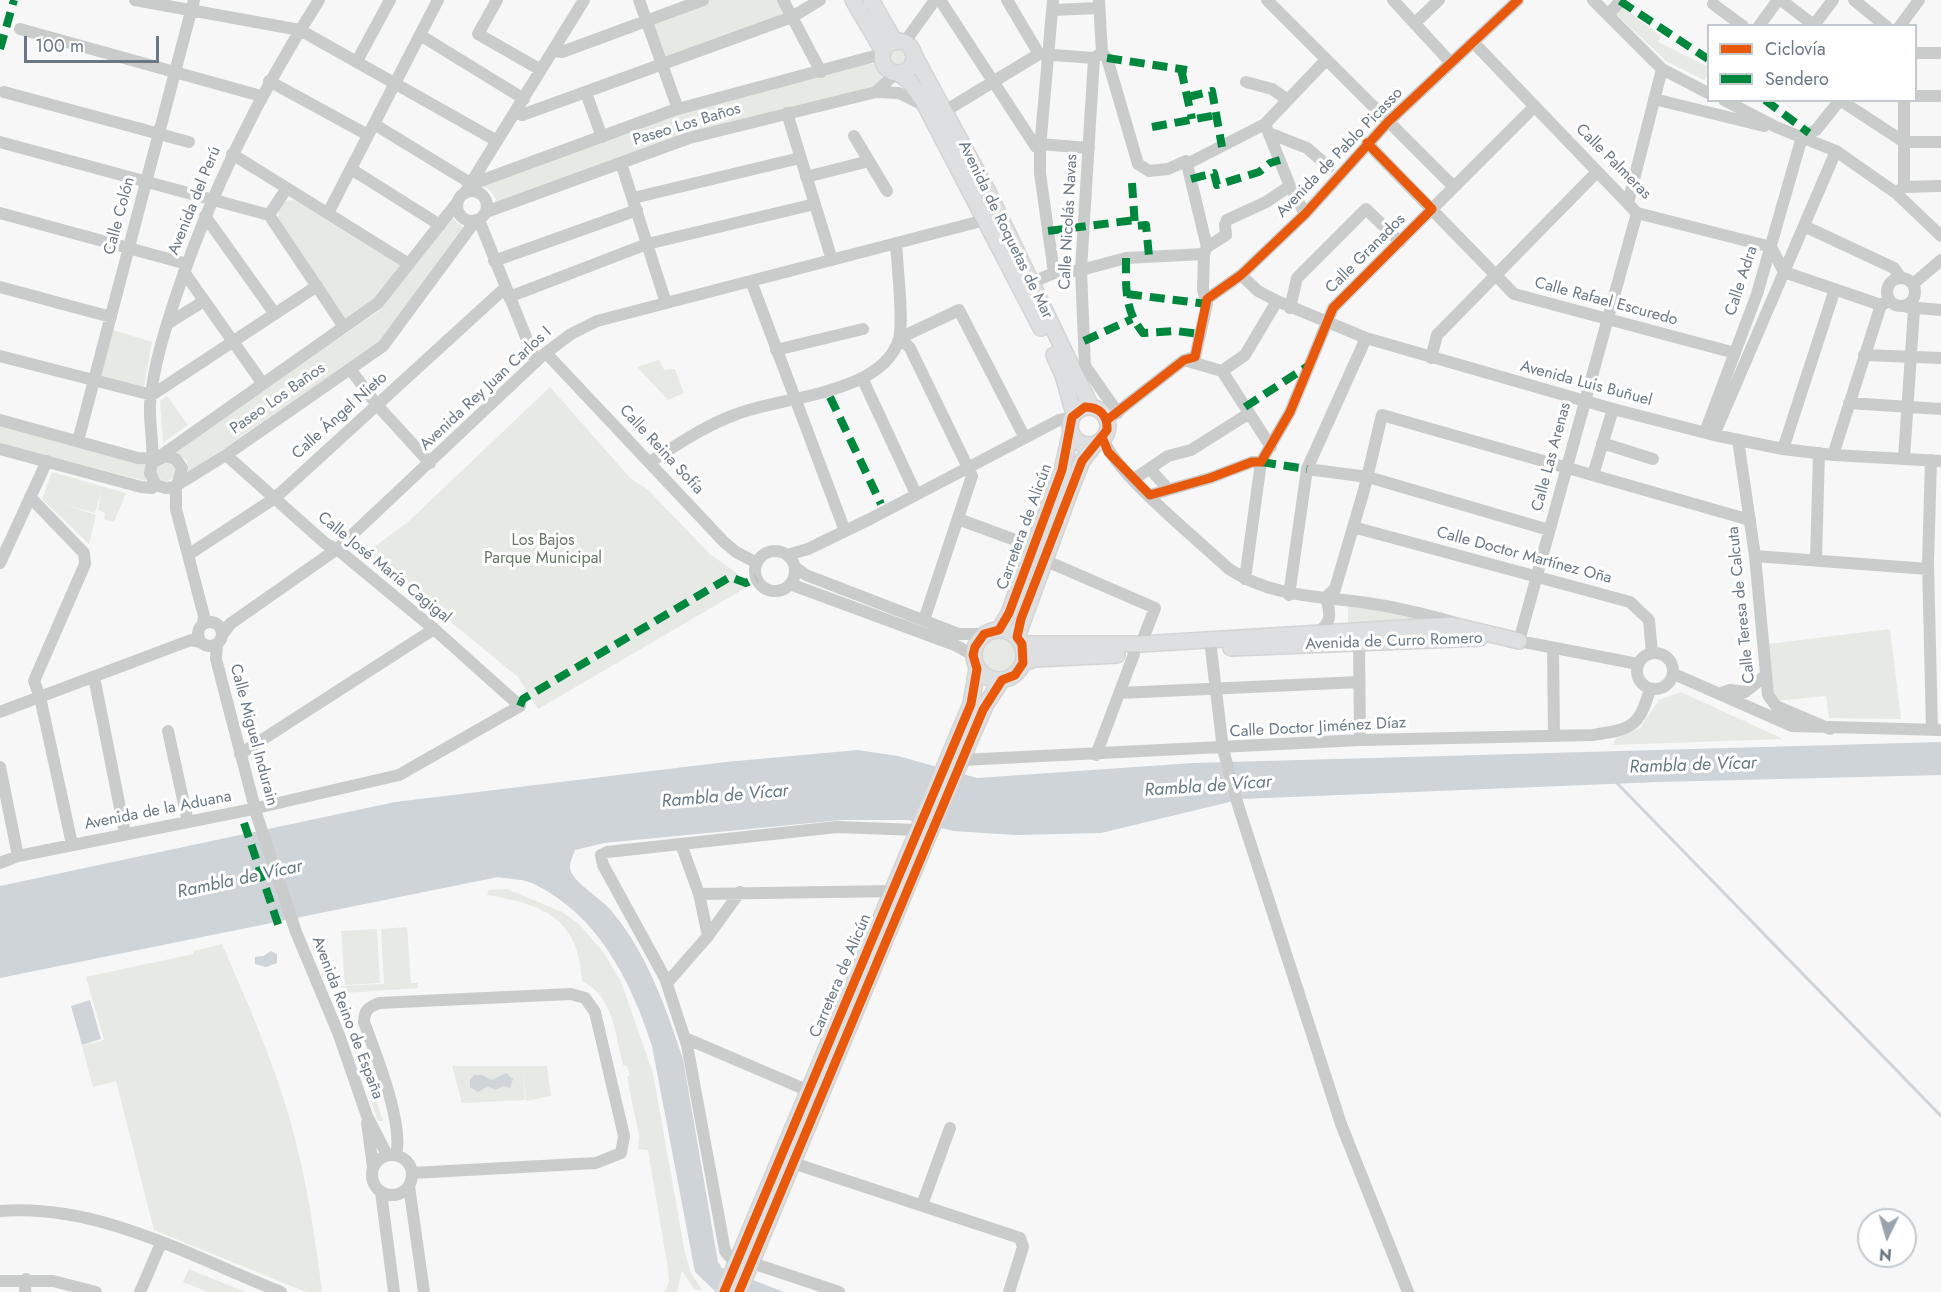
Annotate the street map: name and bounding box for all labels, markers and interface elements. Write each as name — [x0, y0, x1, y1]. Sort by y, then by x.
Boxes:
scale bar — [27, 24, 162, 62]
legend — [1707, 24, 1917, 102]
text: 100 m — [35, 33, 84, 59]
text: Ciclovía — [1765, 36, 1826, 62]
text: Sendero — [1765, 66, 1829, 92]
street label: Avenida de Pablo Picasso — [1273, 84, 1407, 222]
street label: Paseo Los Baños — [631, 100, 743, 150]
street label: Calle Palmeras — [1571, 120, 1655, 204]
street label: Avenida de Roquetas de Mar — [953, 138, 1057, 322]
street label: Avenida del Perú — [165, 144, 225, 258]
street label: Calle Nicolás Navas — [1056, 154, 1082, 290]
street label: Calle Colón — [100, 175, 140, 257]
street label: Calle Granados — [1322, 210, 1410, 298]
street label: Calle Adra — [1722, 244, 1762, 318]
street label: Calle Rafael Escuredo — [1532, 274, 1680, 330]
street label: Avenida Rey Juan Carlos I — [416, 323, 556, 455]
street label: Avenida Luis Buñuel — [1518, 357, 1654, 411]
street label: Paseo Los Baños — [227, 359, 329, 439]
street label: Calle Ángel Nieto — [289, 368, 391, 464]
street label: Calle Reina Sofía — [615, 401, 707, 499]
street label: Calle Las Arenas — [1528, 401, 1576, 513]
street label: Carretera de Alicún — [993, 461, 1057, 593]
street label: Calle José María Cagigal — [313, 508, 455, 628]
street label: Calle Doctor Martínez Oña — [1434, 523, 1614, 589]
street label: Calle Teresa de Calcuta — [1724, 526, 1760, 684]
park label: Los Bajos Parque Municipal — [484, 531, 602, 569]
street label: Avenida de Curro Romero — [1305, 629, 1483, 655]
street label: Calle Miguel Indurain — [225, 662, 281, 808]
street label: Calle Doctor Jiménez Díaz — [1229, 714, 1407, 742]
water label: Rambla de Vícar — [1629, 753, 1757, 779]
water label: Rambla de Vícar — [1144, 772, 1272, 802]
water label: Rambla de Vícar — [661, 781, 789, 813]
street label: Avenida de la Aduana — [83, 787, 233, 835]
water label: Rambla de Vícar — [175, 856, 305, 904]
street label: Carretera de Alicún — [806, 911, 876, 1041]
street label: Avenida Reino de España — [307, 934, 387, 1102]
north arrow — [1857, 1208, 1917, 1268]
text: N — [1878, 1242, 1893, 1266]

